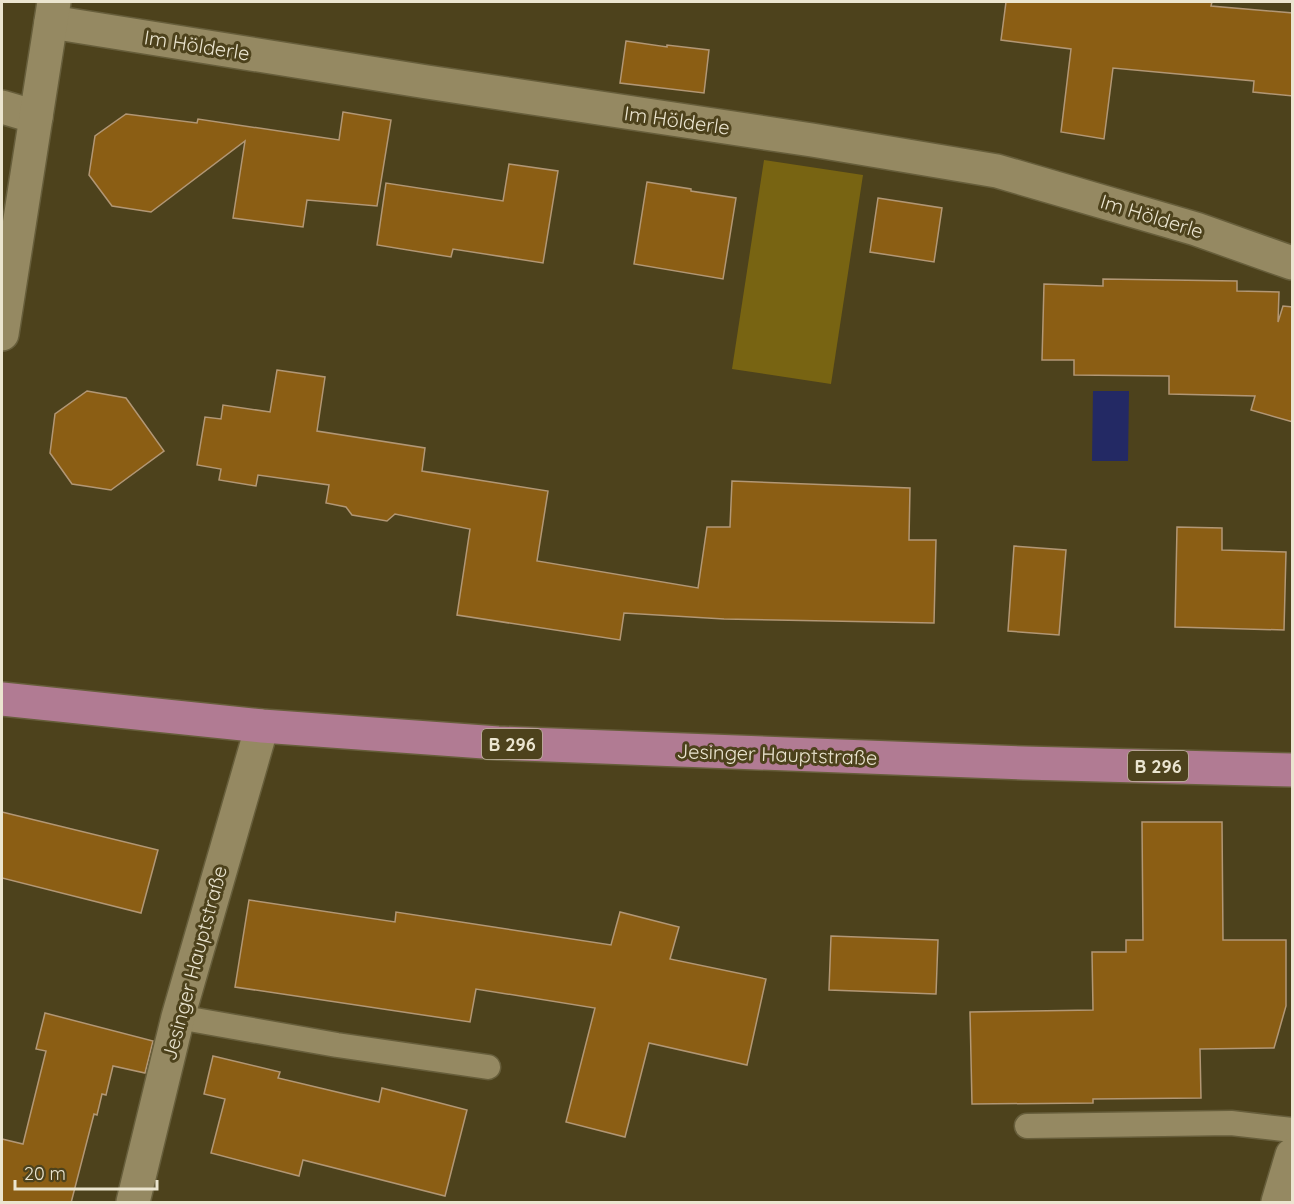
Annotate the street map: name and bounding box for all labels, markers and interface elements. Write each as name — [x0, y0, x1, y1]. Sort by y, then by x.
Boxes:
street label: Im Hölderle — [142, 24, 252, 66]
street label: Im Hölderle — [623, 100, 731, 140]
street label: Im Hölderle — [1097, 188, 1207, 244]
road number: B 296 — [482, 729, 542, 759]
street label: Jesinger Hauptstraße — [676, 738, 878, 770]
road number: B 296 — [1128, 751, 1188, 781]
street label: Jesinger Hauptstraße — [156, 863, 232, 1063]
scale bar — [15, 1153, 158, 1191]
text: 20 m — [24, 1162, 66, 1185]

